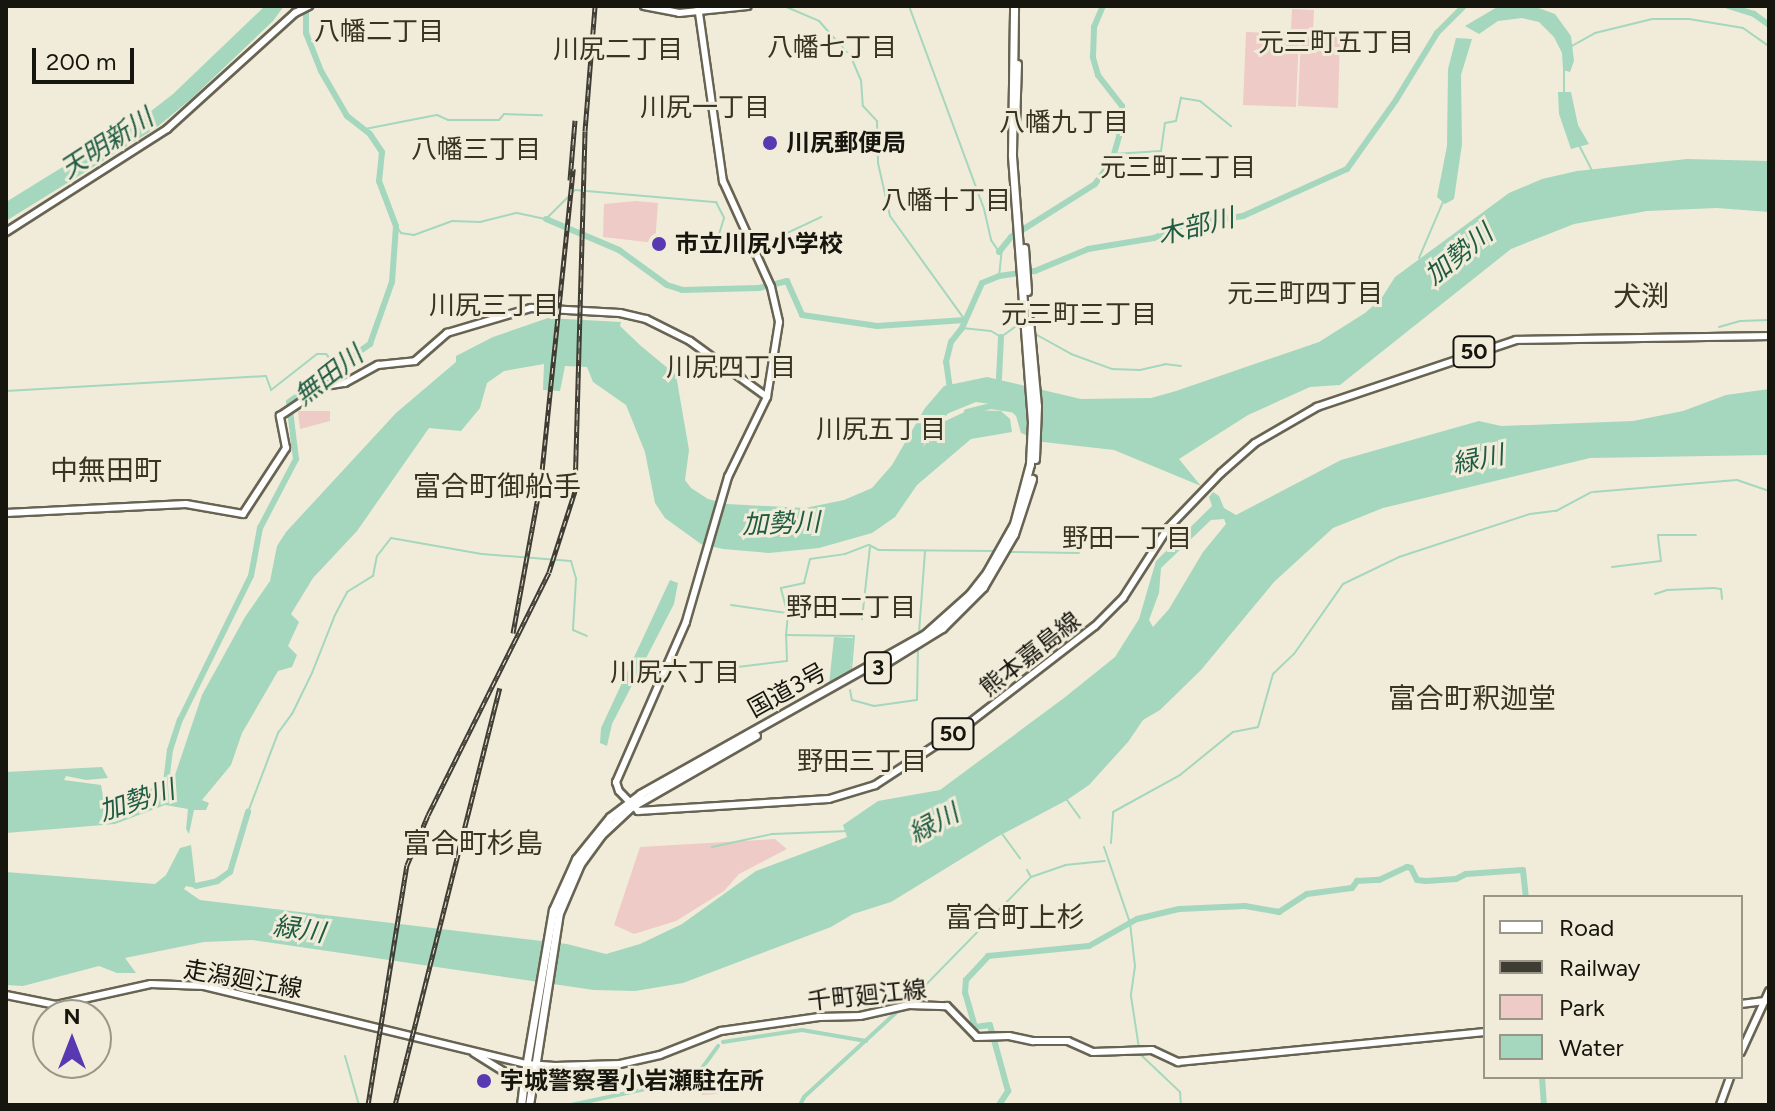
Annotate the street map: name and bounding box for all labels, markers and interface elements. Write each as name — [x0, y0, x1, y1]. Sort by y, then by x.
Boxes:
district label: 八幡二丁目 — [314, 16, 444, 48]
district label: 元三町五丁目 — [1258, 27, 1414, 59]
scale bar — [36, 32, 138, 82]
district label: 八幡七丁目 — [767, 32, 897, 64]
district label: 川尻二丁目 — [553, 34, 683, 66]
text: 200 m — [46, 47, 117, 76]
district label: 川尻一丁目 — [640, 92, 770, 124]
water label: 天明新川 — [55, 103, 159, 185]
district label: 八幡九丁目 — [999, 107, 1129, 139]
place label: 川尻郵便局 — [786, 129, 906, 157]
district label: 八幡三丁目 — [411, 134, 541, 166]
marker: 川尻郵便局 — [761, 134, 779, 152]
district label: 元三町二丁目 — [1100, 152, 1256, 184]
district label: 八幡十丁目 — [881, 185, 1011, 217]
water label: 木部川 — [1154, 202, 1238, 252]
water label: 加勢川 — [1419, 218, 1499, 292]
place label: 市立川尻小学校 — [675, 230, 843, 258]
marker: 市立川尻小学校 — [650, 235, 668, 253]
district label: 元三町四丁目 — [1227, 278, 1383, 310]
district label: 犬渕 — [1613, 279, 1669, 313]
district label: 川尻三丁目 — [429, 290, 559, 322]
district label: 元三町三丁目 — [1001, 299, 1157, 331]
road number: 50 — [1452, 334, 1496, 370]
water label: 無田川 — [289, 340, 369, 412]
district label: 川尻四丁目 — [666, 352, 796, 384]
district label: 川尻五丁目 — [816, 414, 946, 446]
water label: 緑川 — [1449, 439, 1507, 481]
district label: 中無田町 — [50, 453, 162, 487]
district label: 富合町御船手 — [413, 469, 581, 503]
water label: 加勢川 — [741, 507, 821, 541]
district label: 野田一丁目 — [1062, 523, 1192, 555]
district label: 野田二丁目 — [786, 592, 916, 624]
street label: 熊本嘉島線 — [974, 606, 1086, 702]
road number: 3 — [862, 650, 894, 686]
district label: 川尻六丁目 — [610, 657, 740, 689]
street label: 国道3号 — [743, 657, 831, 723]
district label: 富合町釈迦堂 — [1388, 681, 1556, 715]
road number: 50 — [931, 716, 975, 752]
district label: 野田三丁目 — [797, 746, 927, 778]
water label: 加勢川 — [95, 774, 179, 828]
water label: 緑川 — [904, 798, 964, 850]
district label: 富合町杉島 — [403, 826, 543, 860]
legend — [1483, 895, 1743, 1079]
district label: 富合町上杉 — [945, 900, 1085, 934]
water label: 緑川 — [271, 911, 327, 949]
text: Road — [1559, 913, 1614, 942]
text: Railway — [1559, 953, 1640, 982]
street label: 走潟廻江線 — [181, 954, 305, 1004]
street label: 千町廻江線 — [806, 974, 928, 1016]
text: Park — [1559, 993, 1605, 1022]
north arrow — [32, 999, 112, 1079]
text: N — [63, 1003, 81, 1030]
text: Water — [1559, 1033, 1624, 1062]
place label: 宇城警察署小岩瀬駐在所 — [500, 1067, 764, 1095]
marker: 宇城警察署小岩瀬駐在所 — [475, 1072, 493, 1090]

